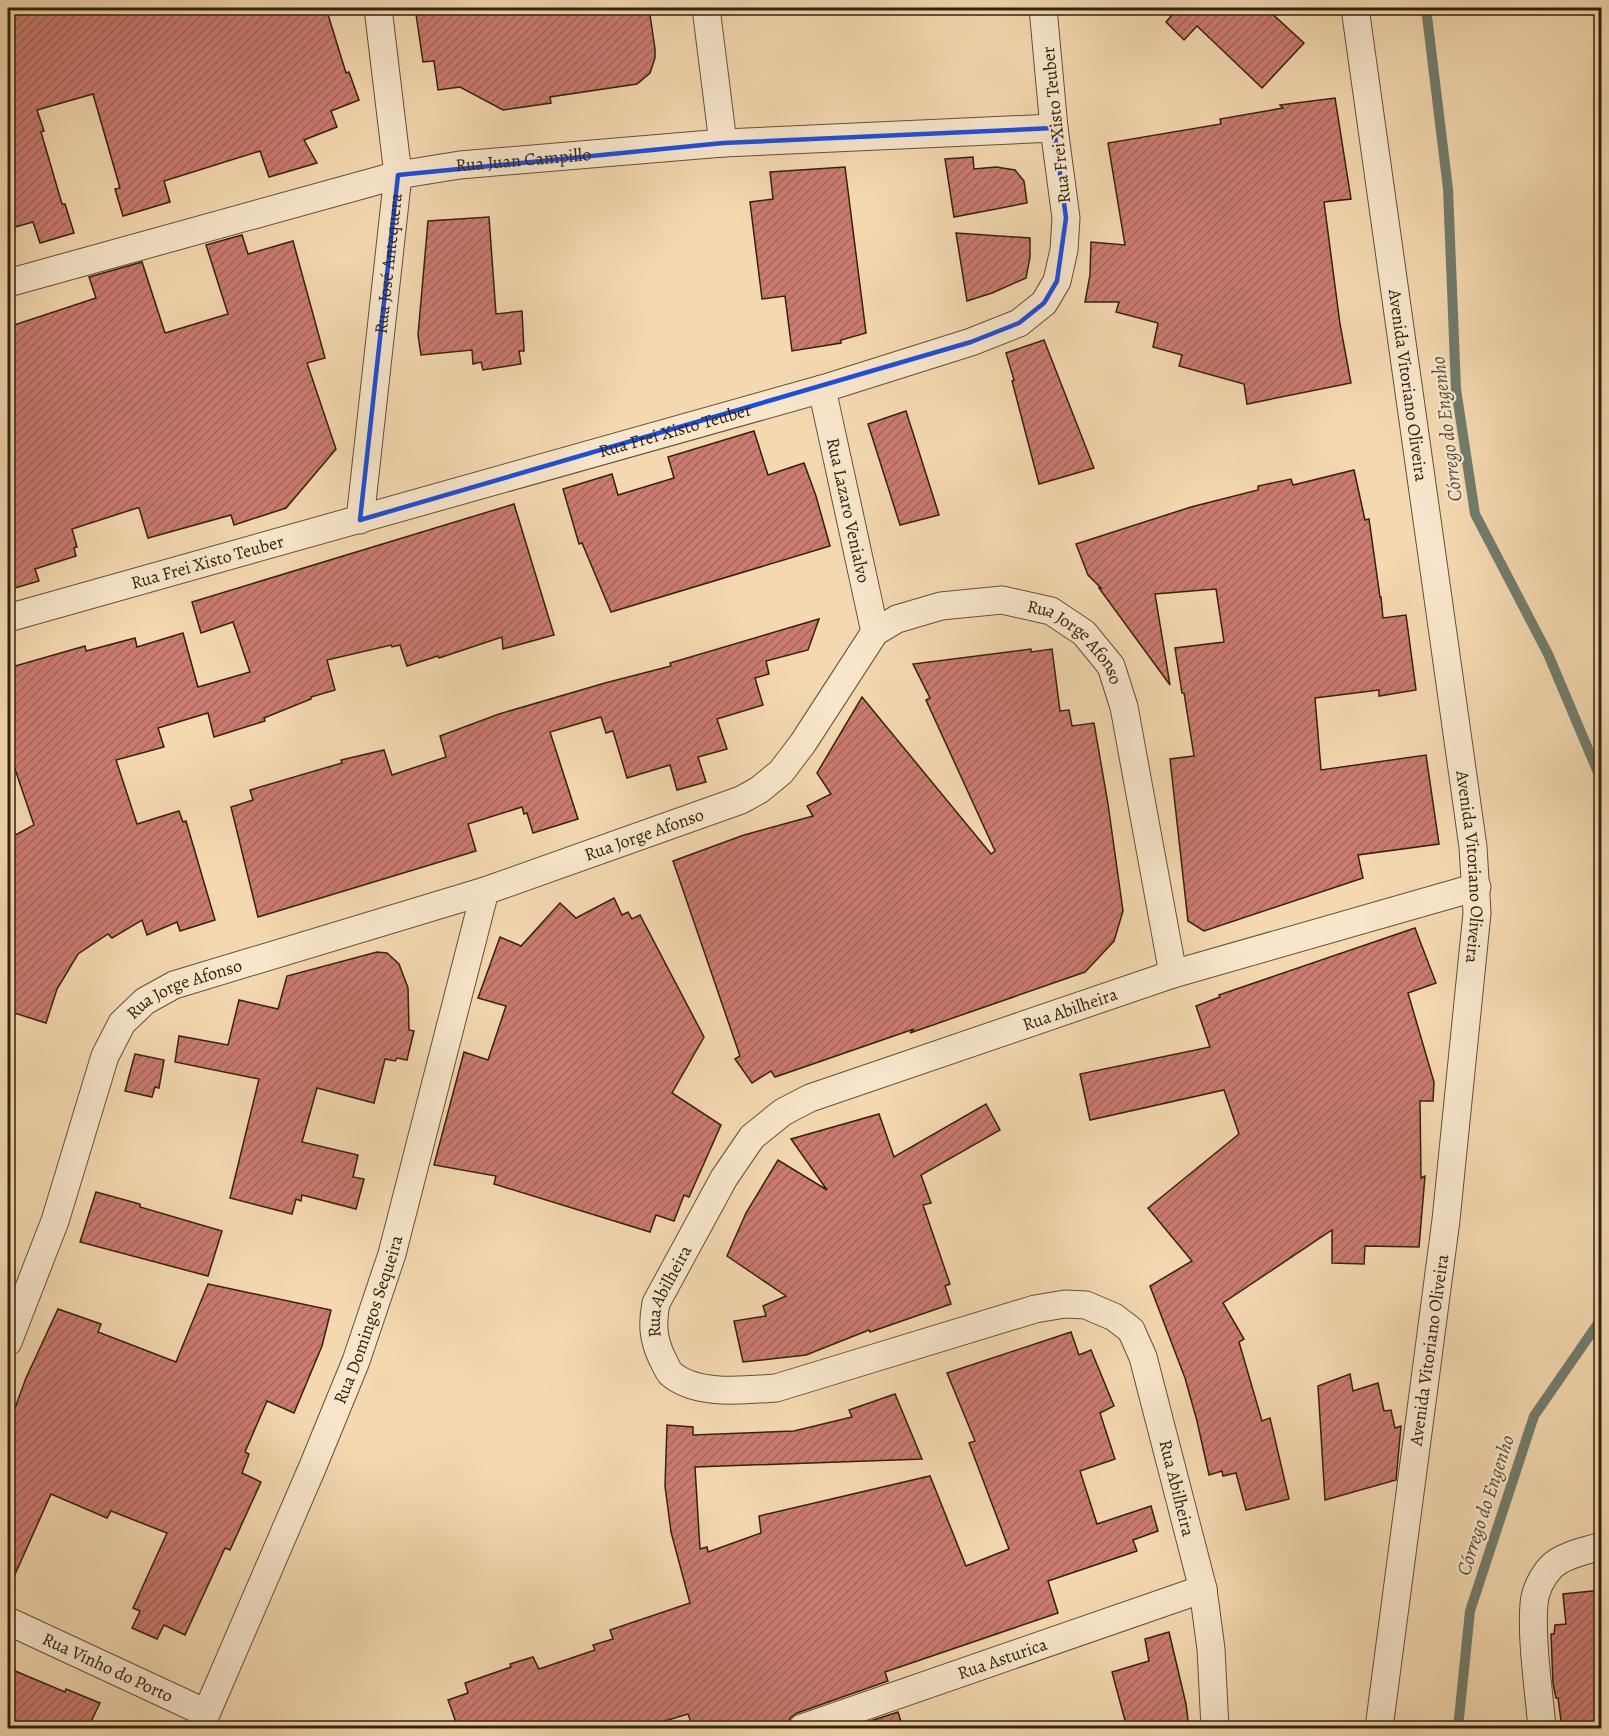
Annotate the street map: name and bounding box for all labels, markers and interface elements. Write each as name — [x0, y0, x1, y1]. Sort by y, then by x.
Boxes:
street label: Rua Frei Xisto Teuber — [1036, 45, 1076, 205]
street label: Rua Juan Campillo — [454, 142, 592, 177]
street label: Rua José Antequera — [369, 191, 408, 335]
street label: Avenida Vitoriano Oliveira — [1383, 287, 1434, 483]
water label: Córrego do Engenho — [1424, 355, 1469, 503]
street label: Rua Frei Xisto Teuber — [596, 397, 754, 463]
street label: Rua Lazaro Venialvo — [821, 435, 876, 585]
street label: Rua Frei Xisto Teuber — [128, 529, 287, 595]
street label: Rua Jorge Afonso — [1025, 594, 1128, 687]
street label: Avenida Vitoriano Oliveira — [1450, 768, 1489, 965]
street label: Rua Jorge Afonso — [581, 802, 707, 867]
street label: Rua Jorge Afonso — [121, 953, 245, 1025]
street label: Rua Abilheira — [1019, 982, 1121, 1037]
street label: Rua Domingos Sequeira — [328, 1232, 408, 1408]
street label: Rua Abilheira — [642, 1240, 698, 1339]
street label: Avenida Vitoriano Oliveira — [1404, 1252, 1454, 1448]
water label: Córrego do Engenho — [1450, 1432, 1521, 1579]
street label: Rua Abilheira — [1153, 1437, 1201, 1539]
street label: Rua Vinho do Porto — [38, 1627, 177, 1708]
street label: Rua Asturica — [954, 1632, 1051, 1685]

